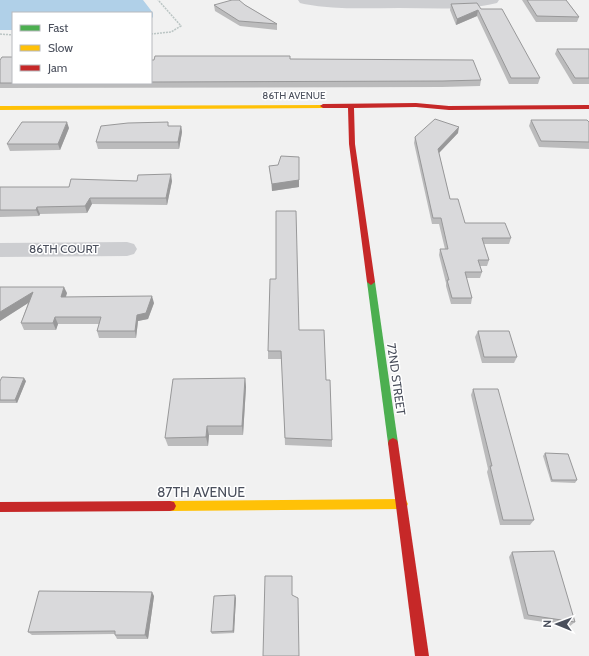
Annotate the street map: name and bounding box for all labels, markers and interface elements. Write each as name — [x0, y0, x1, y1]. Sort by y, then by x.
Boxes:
legend — [12, 12, 152, 84]
text: Fast — [48, 20, 68, 35]
text: Slow — [48, 40, 73, 55]
text: Jam — [47, 60, 67, 75]
street label: 86TH AVENUE — [262, 89, 326, 102]
street label: 86TH COURT — [29, 241, 100, 256]
street label: 72ND STREET — [384, 342, 409, 416]
street label: 87TH AVENUE — [157, 483, 245, 501]
north arrow — [537, 604, 577, 644]
text: N — [540, 620, 554, 628]

